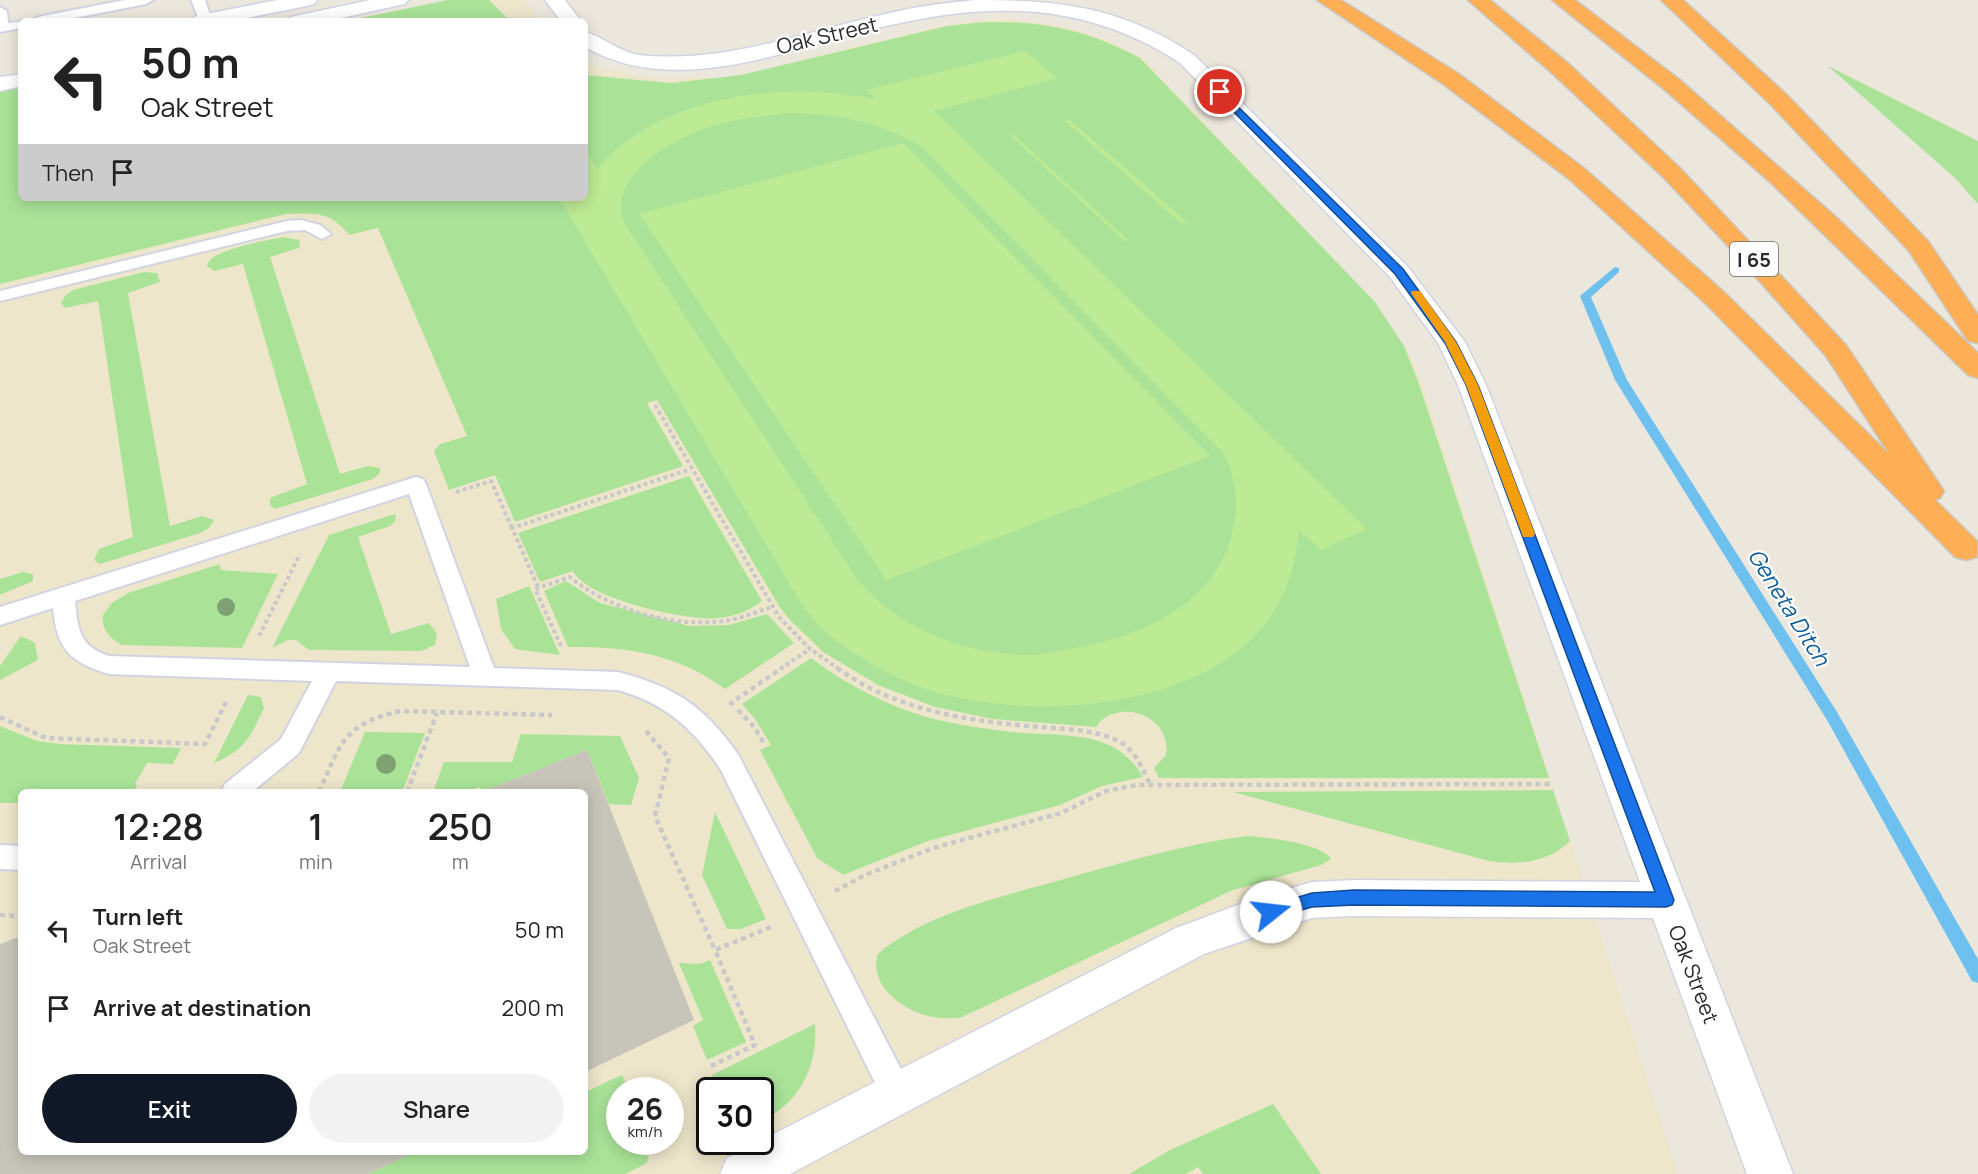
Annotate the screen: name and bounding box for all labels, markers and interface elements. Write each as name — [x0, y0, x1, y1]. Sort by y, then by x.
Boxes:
street label: Oak Street — [774, 10, 880, 60]
text: 50 m — [141, 33, 239, 91]
icon: left — [42, 42, 120, 120]
pin — [1194, 66, 1245, 117]
icon: arrive — [1203, 75, 1236, 108]
text: Oak Street — [141, 88, 274, 125]
icon: arrive — [106, 156, 139, 189]
text: Then — [42, 158, 94, 188]
road number: I 65 — [1730, 242, 1778, 276]
water label: Geneta Ditch — [1741, 543, 1837, 672]
text: 12:28 — [113, 802, 204, 851]
text: 1 — [308, 802, 323, 851]
text: 250 — [428, 802, 493, 851]
text: Arrival — [130, 848, 187, 875]
text: min — [299, 848, 333, 875]
text: m — [452, 848, 469, 875]
position arrow — [1239, 880, 1303, 944]
text: Turn left — [93, 902, 183, 932]
icon: left — [42, 914, 75, 947]
text: 50 m — [515, 915, 564, 945]
street label: Oak Street — [1662, 921, 1726, 1027]
text: Oak Street — [93, 932, 191, 959]
icon: arrive — [42, 992, 75, 1025]
text: Arrive at destination — [93, 993, 311, 1023]
text: 200 m — [502, 993, 564, 1023]
button: Exit — [42, 1074, 297, 1143]
button: Share — [309, 1074, 564, 1143]
speed limit sign: 30 — [696, 1077, 774, 1155]
text: 26 — [627, 1088, 663, 1129]
text: km/h — [628, 1121, 662, 1142]

